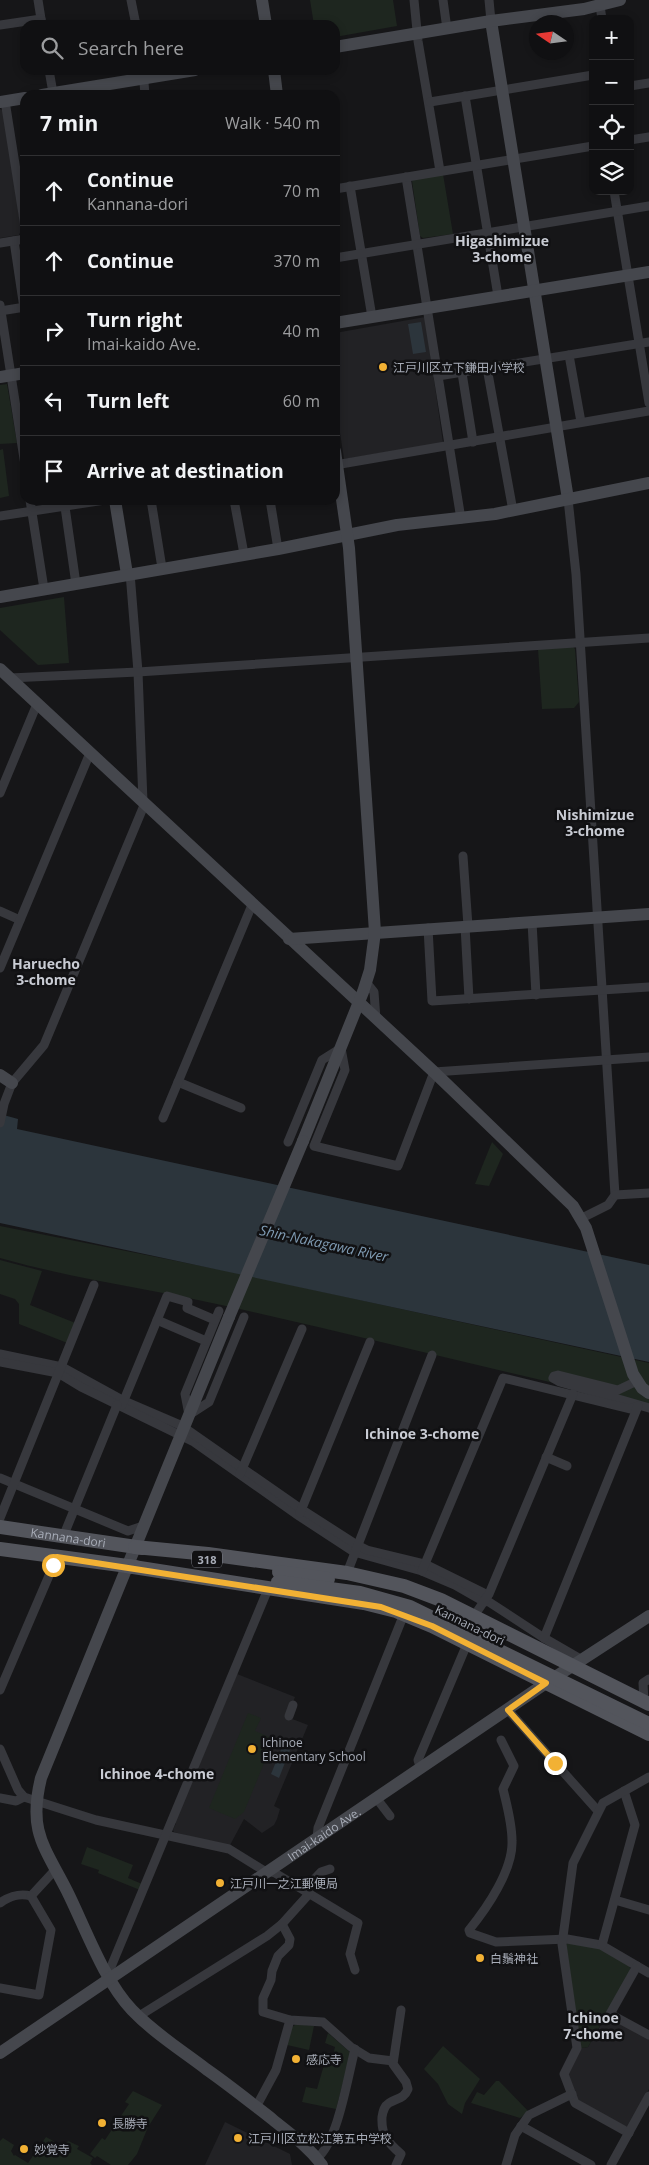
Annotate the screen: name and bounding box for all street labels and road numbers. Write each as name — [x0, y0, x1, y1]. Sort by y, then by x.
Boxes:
street label: Kannana-dori — [30, 1523, 107, 1551]
road number: 318 — [192, 1550, 222, 1568]
street label: Kannana-dori — [432, 1601, 508, 1649]
street label: Imai-kaido Ave. — [284, 1803, 364, 1865]

